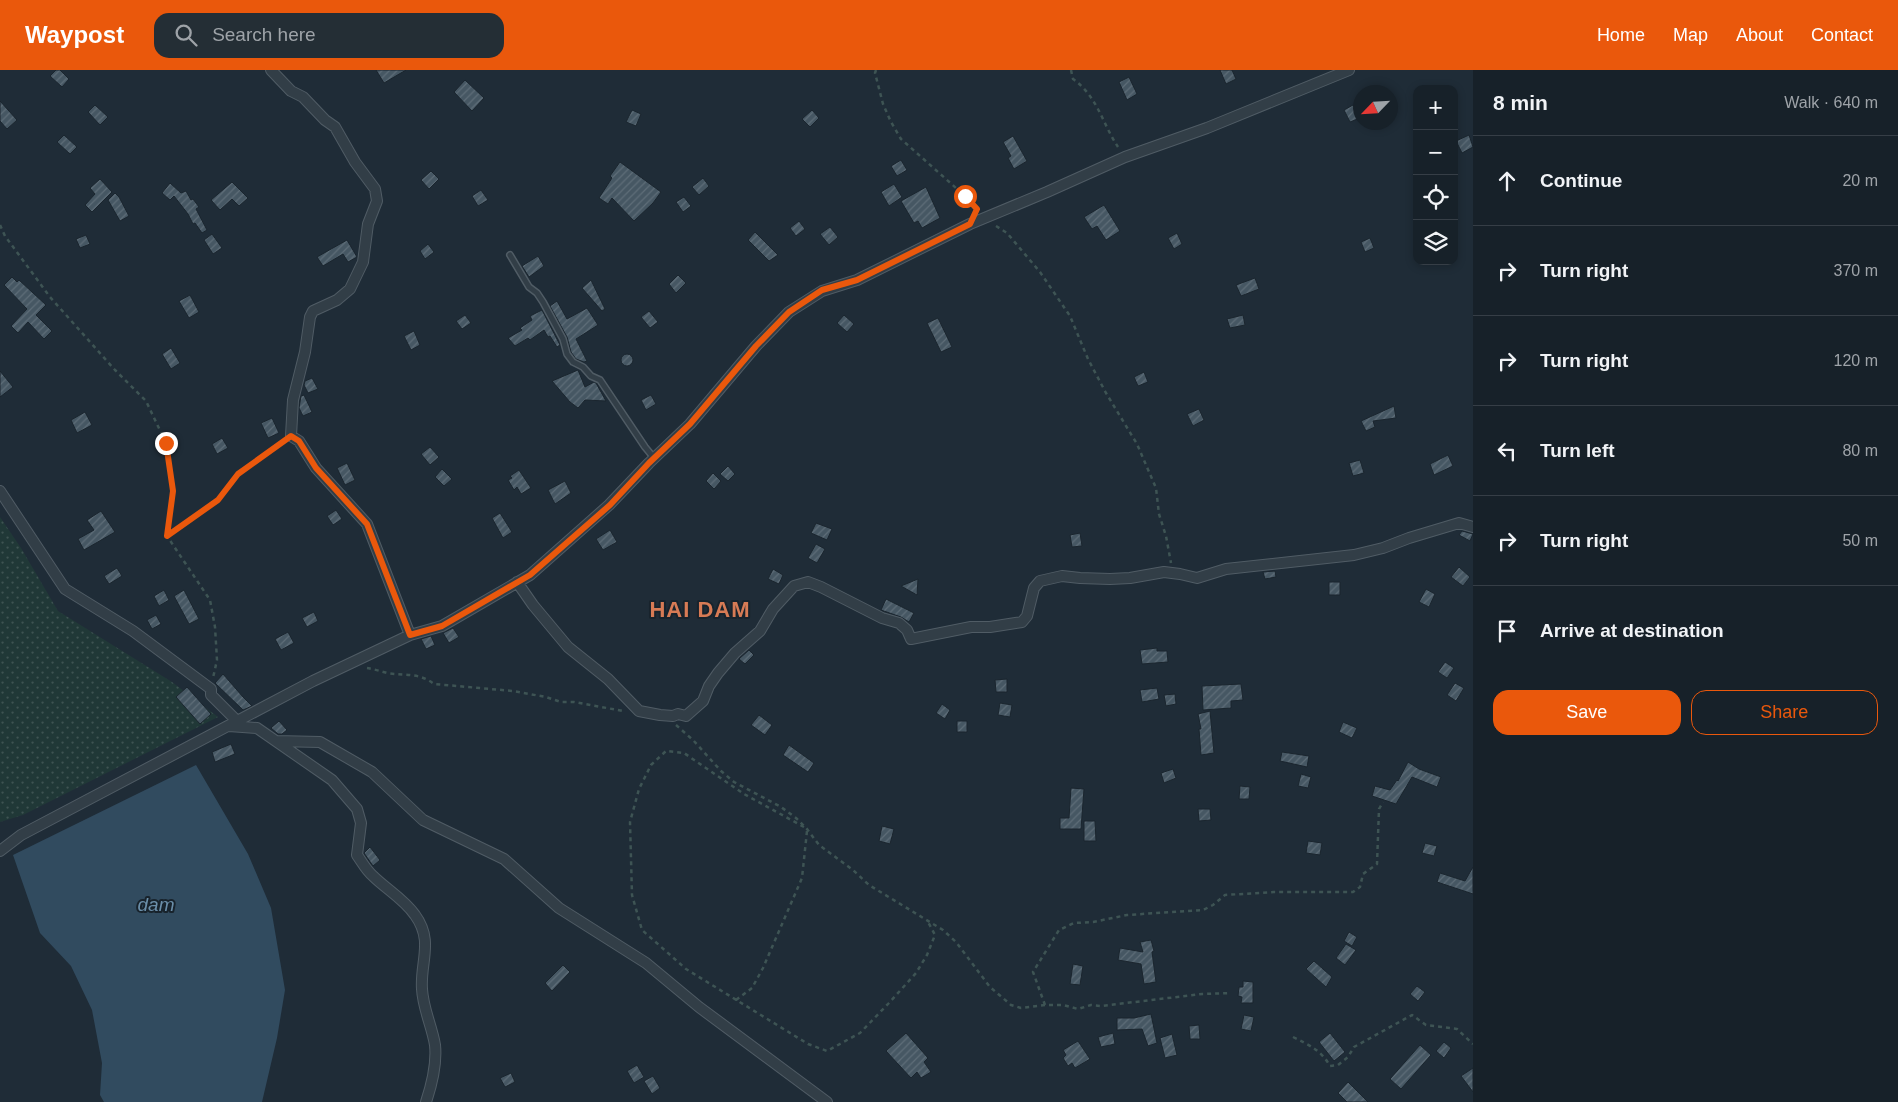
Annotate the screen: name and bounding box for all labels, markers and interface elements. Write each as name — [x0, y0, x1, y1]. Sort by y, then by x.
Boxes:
search box — [154, 13, 504, 58]
text: Waypost — [25, 21, 124, 48]
icon: search — [172, 21, 200, 49]
text: Search here — [212, 24, 316, 45]
text: Home — [1597, 25, 1645, 45]
text: Map — [1673, 25, 1708, 45]
text: About — [1736, 25, 1783, 45]
text: Contact — [1811, 25, 1873, 45]
north arrow — [1353, 85, 1398, 130]
map controls — [1413, 85, 1458, 265]
button: + — [1413, 85, 1458, 130]
text: 8 min — [1493, 91, 1548, 114]
text: Walk · 640 m — [1784, 94, 1878, 111]
button: − — [1413, 130, 1458, 175]
icon: ahead — [1493, 167, 1521, 195]
text: Continue — [1540, 170, 1622, 191]
text: 20 m — [1842, 172, 1878, 189]
button: locate — [1413, 175, 1458, 220]
route start — [954, 185, 977, 208]
button: layers — [1413, 220, 1458, 265]
icon: right — [1493, 257, 1521, 285]
text: Turn right — [1540, 260, 1628, 281]
text: 370 m — [1834, 262, 1878, 279]
icon: right — [1493, 347, 1521, 375]
text: Turn right — [1540, 350, 1628, 371]
text: 120 m — [1834, 352, 1878, 369]
route end — [155, 432, 178, 455]
icon: left — [1493, 437, 1521, 465]
text: Turn left — [1540, 440, 1615, 461]
text: 80 m — [1842, 442, 1878, 459]
icon: right — [1493, 527, 1521, 555]
text: Turn right — [1540, 530, 1628, 551]
text: 50 m — [1842, 532, 1878, 549]
district label: HAI DAM — [649, 597, 751, 622]
icon: arrive — [1493, 617, 1521, 645]
text: Arrive at destination — [1540, 620, 1724, 641]
button: Save — [1493, 690, 1681, 735]
button: Share — [1691, 690, 1878, 735]
water label: dam — [138, 894, 174, 915]

